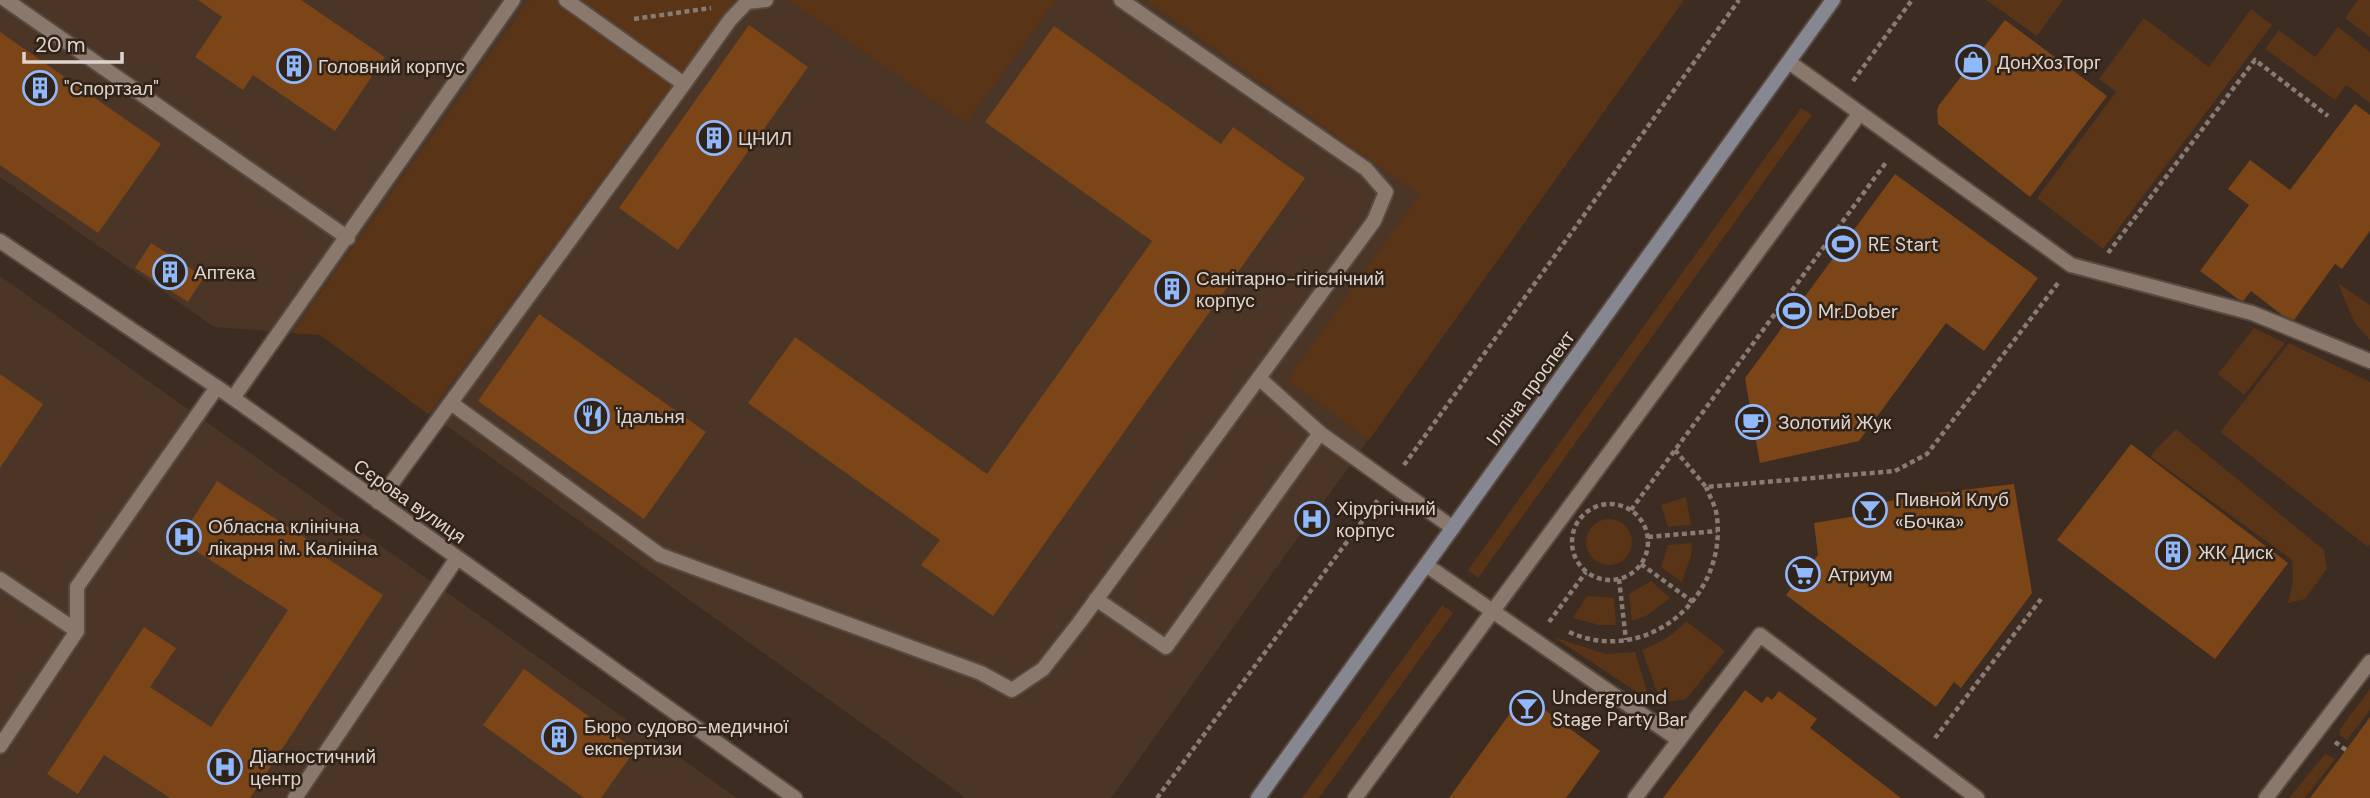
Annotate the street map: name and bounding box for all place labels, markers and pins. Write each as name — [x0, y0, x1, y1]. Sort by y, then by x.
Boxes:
shop icon: ДонХозТорг — [1954, 43, 1992, 81]
building icon: Головний корпус — [275, 47, 313, 85]
place label: ДонХозТорг — [1997, 50, 2101, 75]
place label: Головний корпус — [318, 54, 465, 79]
building icon: "Спортзал" — [21, 69, 59, 107]
place label: "Спортзал" — [64, 76, 159, 101]
building icon: ЦНИЛ — [695, 119, 733, 157]
place label: ЦНИЛ — [738, 126, 792, 151]
sports icon: RE Start — [1824, 225, 1862, 263]
place label: RE Start — [1868, 232, 1938, 257]
building icon: Аптека — [151, 253, 189, 291]
place label: Аптека — [194, 260, 256, 285]
place label: Санітарно-гігієнічний корпус — [1196, 266, 1385, 313]
building icon: Санітарно-гігієнічний корпус — [1153, 270, 1191, 308]
sports icon: Mr.Dober — [1775, 292, 1813, 330]
place label: Mr.Dober — [1818, 299, 1898, 324]
restaurant icon: Їдальня — [573, 397, 611, 435]
cafe icon: Золотий Жук — [1734, 403, 1772, 441]
place label: Їдальня — [616, 404, 685, 429]
place label: Золотий Жук — [1778, 410, 1892, 435]
place label: Пивной Клуб «Бочка» — [1895, 487, 2009, 534]
bar icon: Пивной Клуб «Бочка» — [1851, 491, 1889, 529]
place label: Хірургічний корпус — [1336, 496, 1436, 543]
hospital icon: Хірургічний корпус — [1293, 500, 1331, 538]
place label: Обласна клінічна лікарня ім. Калініна — [208, 514, 378, 561]
hospital icon: Обласна клінічна лікарня ім. Калініна — [165, 518, 203, 556]
building icon: ЖК Диск — [2154, 533, 2192, 571]
place label: ЖК Диск — [2198, 540, 2274, 565]
supermarket icon: Атриум — [1784, 555, 1822, 593]
place label: Атриум — [1828, 562, 1893, 587]
place label: Underground Stage Party Bar — [1552, 685, 1687, 732]
bar icon: Underground Stage Party Bar — [1508, 689, 1546, 727]
place label: Бюро судово-медичної експертизи — [584, 714, 790, 761]
building icon: Бюро судово-медичної експертизи — [540, 718, 578, 756]
place label: Діагностичний центр — [250, 744, 376, 791]
hospital icon: Діагностичний центр — [206, 748, 244, 786]

